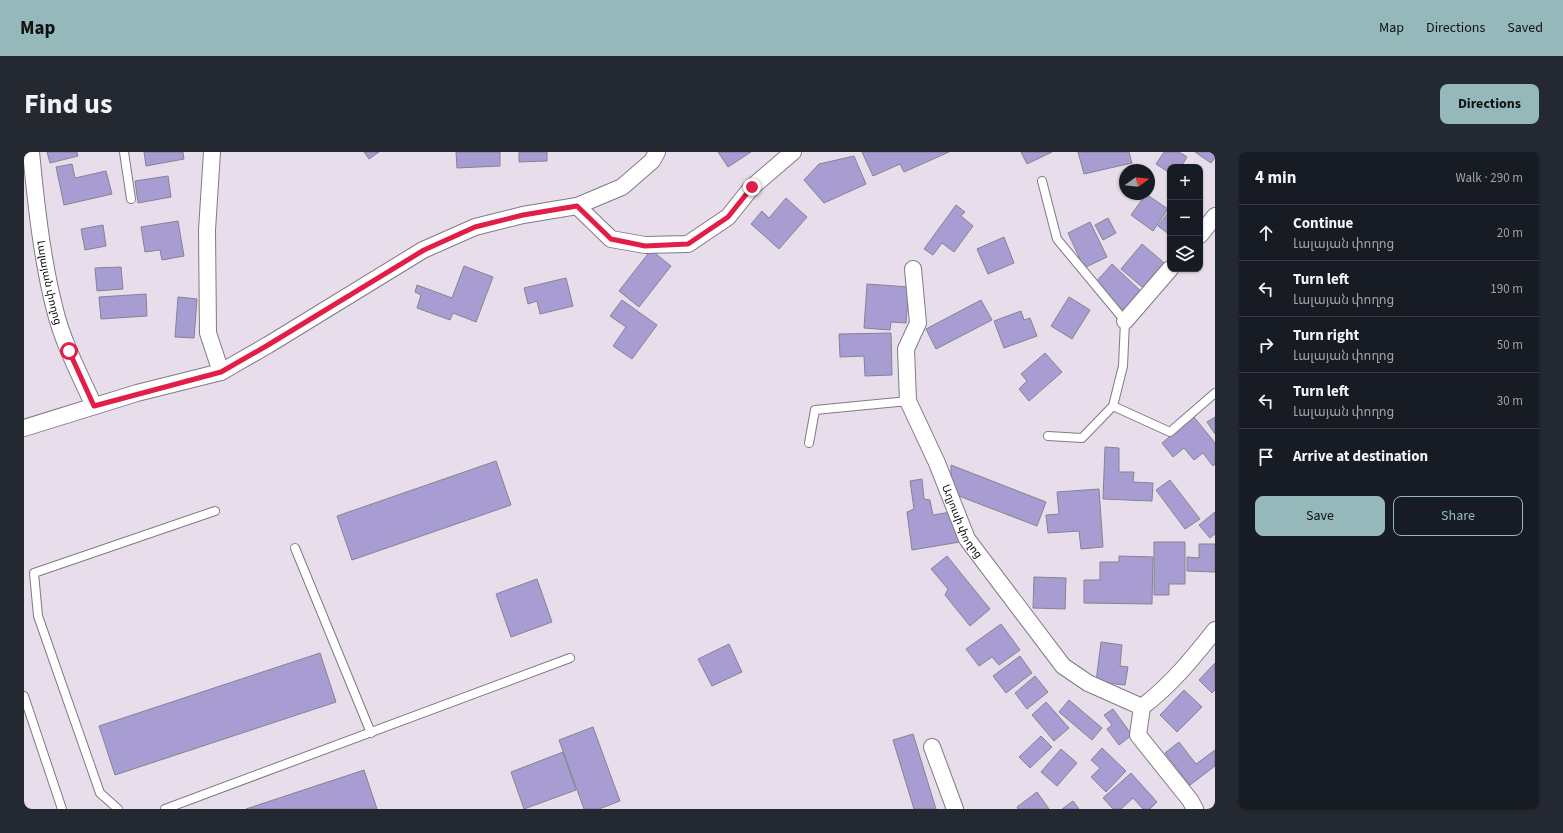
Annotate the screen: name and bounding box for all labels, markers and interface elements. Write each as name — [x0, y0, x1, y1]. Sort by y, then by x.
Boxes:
text: Map — [20, 15, 55, 42]
text: Map — [1379, 18, 1404, 38]
text: Directions — [1426, 18, 1485, 38]
text: Saved — [1507, 18, 1543, 38]
text: Find us — [24, 84, 112, 124]
button: Directions — [1440, 84, 1539, 124]
north arrow — [1119, 164, 1155, 200]
map controls — [1167, 164, 1203, 272]
button: + — [1167, 164, 1203, 200]
text: 4 min — [1255, 166, 1296, 190]
text: Walk · 290 m — [1455, 169, 1523, 187]
route end — [743, 178, 761, 196]
button: − — [1167, 200, 1203, 236]
text: Continue — [1293, 213, 1353, 234]
icon: ahead — [1255, 222, 1277, 244]
text: 20 m — [1497, 224, 1523, 242]
text: Լալայան փողոց — [1293, 235, 1394, 253]
button: layers — [1167, 236, 1203, 272]
street label: Լալայան փողոց — [34, 239, 66, 327]
text: Turn left — [1293, 269, 1349, 290]
icon: left — [1255, 278, 1277, 300]
text: 190 m — [1490, 280, 1523, 298]
text: Լալայան փողոց — [1293, 291, 1394, 309]
text: Turn right — [1293, 325, 1359, 346]
icon: right — [1255, 334, 1277, 356]
text: 50 m — [1497, 336, 1523, 354]
route start — [60, 342, 78, 360]
text: Լալայան փողոց — [1293, 347, 1394, 365]
text: Turn left — [1293, 381, 1349, 402]
icon: left — [1255, 390, 1277, 412]
text: 30 m — [1497, 392, 1523, 410]
text: Լալայան փողոց — [1293, 403, 1394, 421]
icon: arrive — [1255, 446, 1277, 468]
text: Arrive at destination — [1293, 446, 1428, 467]
street label: Աղյուսի փողոց — [939, 482, 986, 561]
button: Save — [1255, 496, 1385, 536]
button: Share — [1393, 496, 1523, 536]

